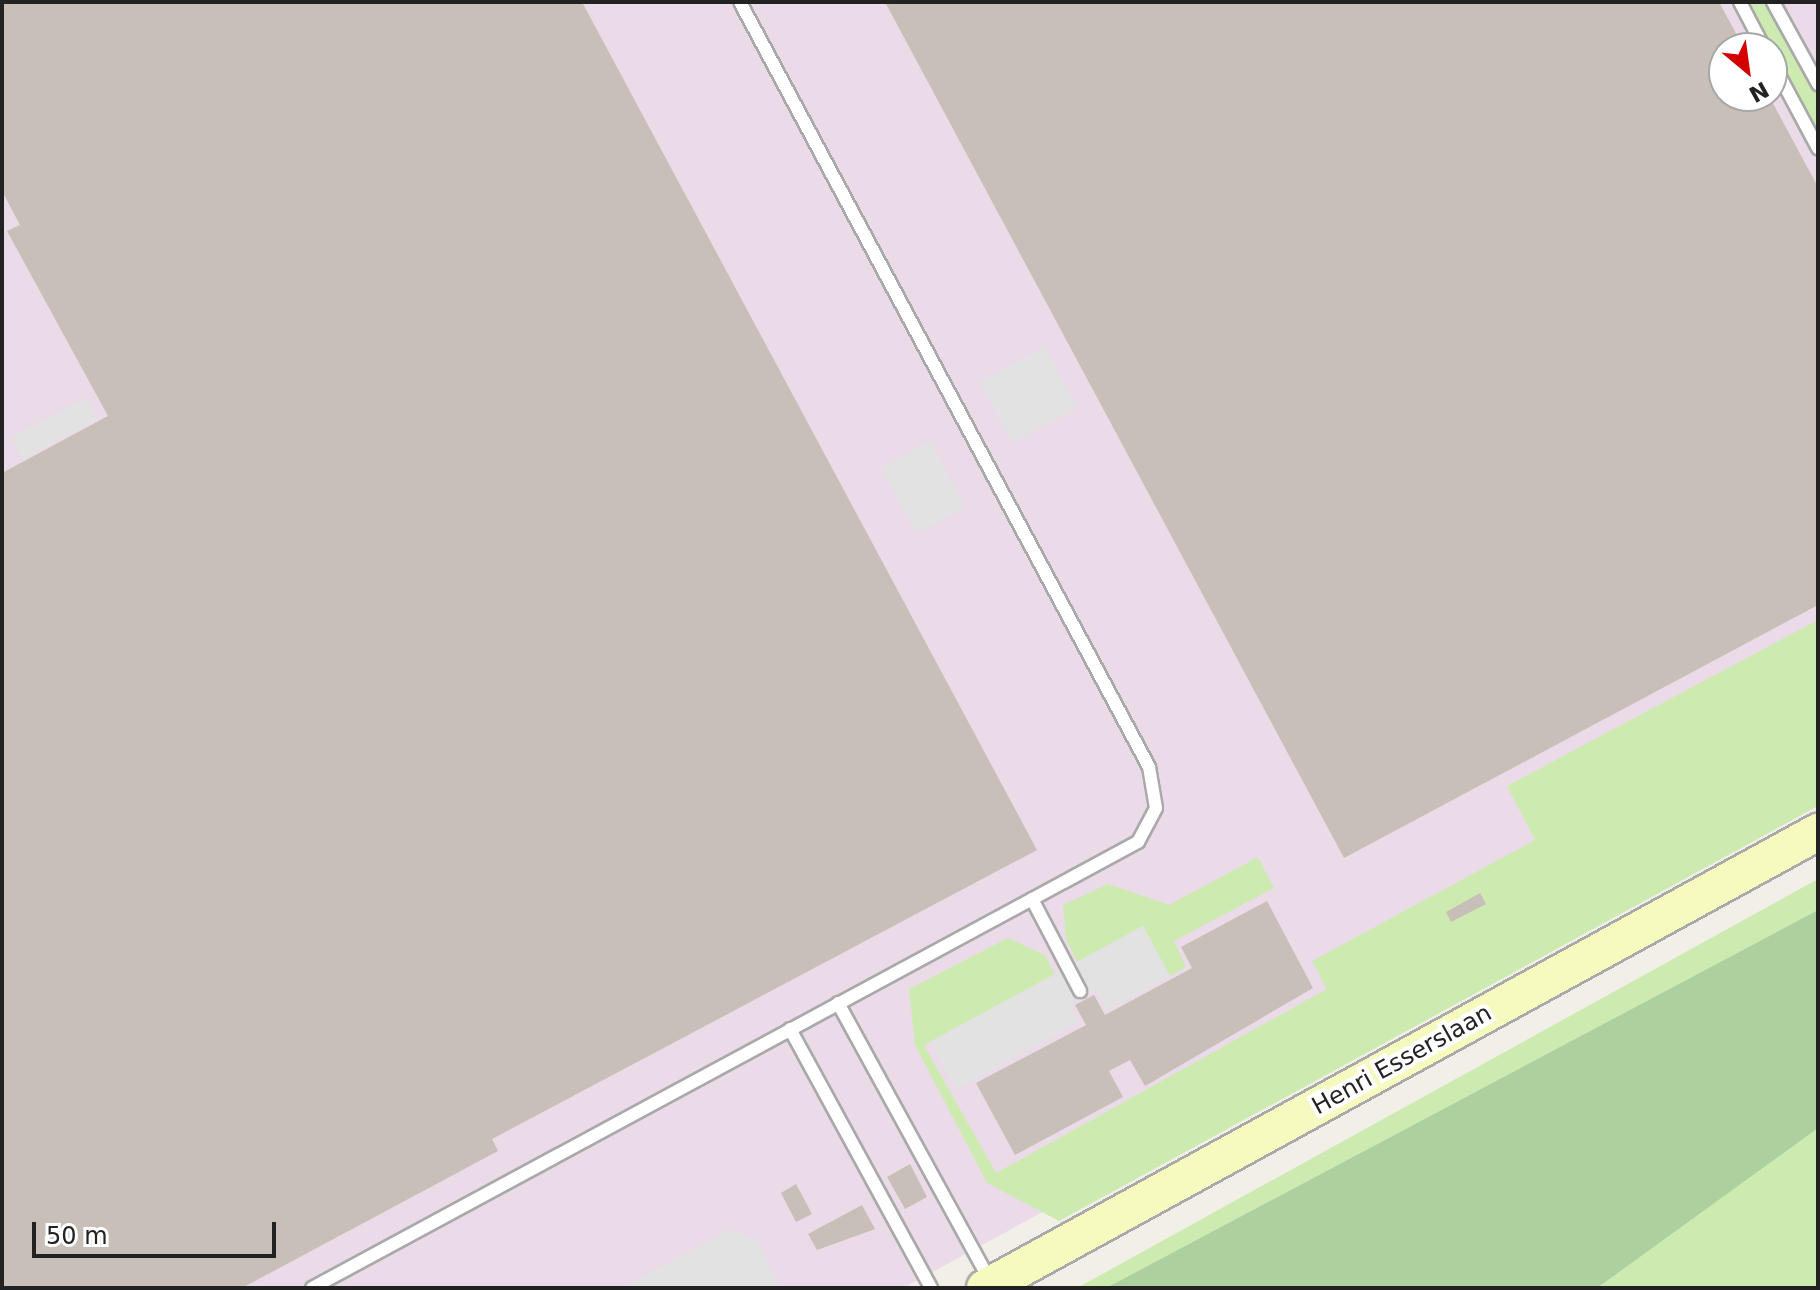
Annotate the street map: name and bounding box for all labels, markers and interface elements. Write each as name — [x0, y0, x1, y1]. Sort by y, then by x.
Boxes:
north arrow — [1708, 32, 1788, 112]
text: N — [1745, 76, 1773, 107]
street label: Henri Esserslaan — [1307, 999, 1497, 1121]
scale bar — [36, 1206, 280, 1256]
text: 50 m — [46, 1222, 108, 1250]

